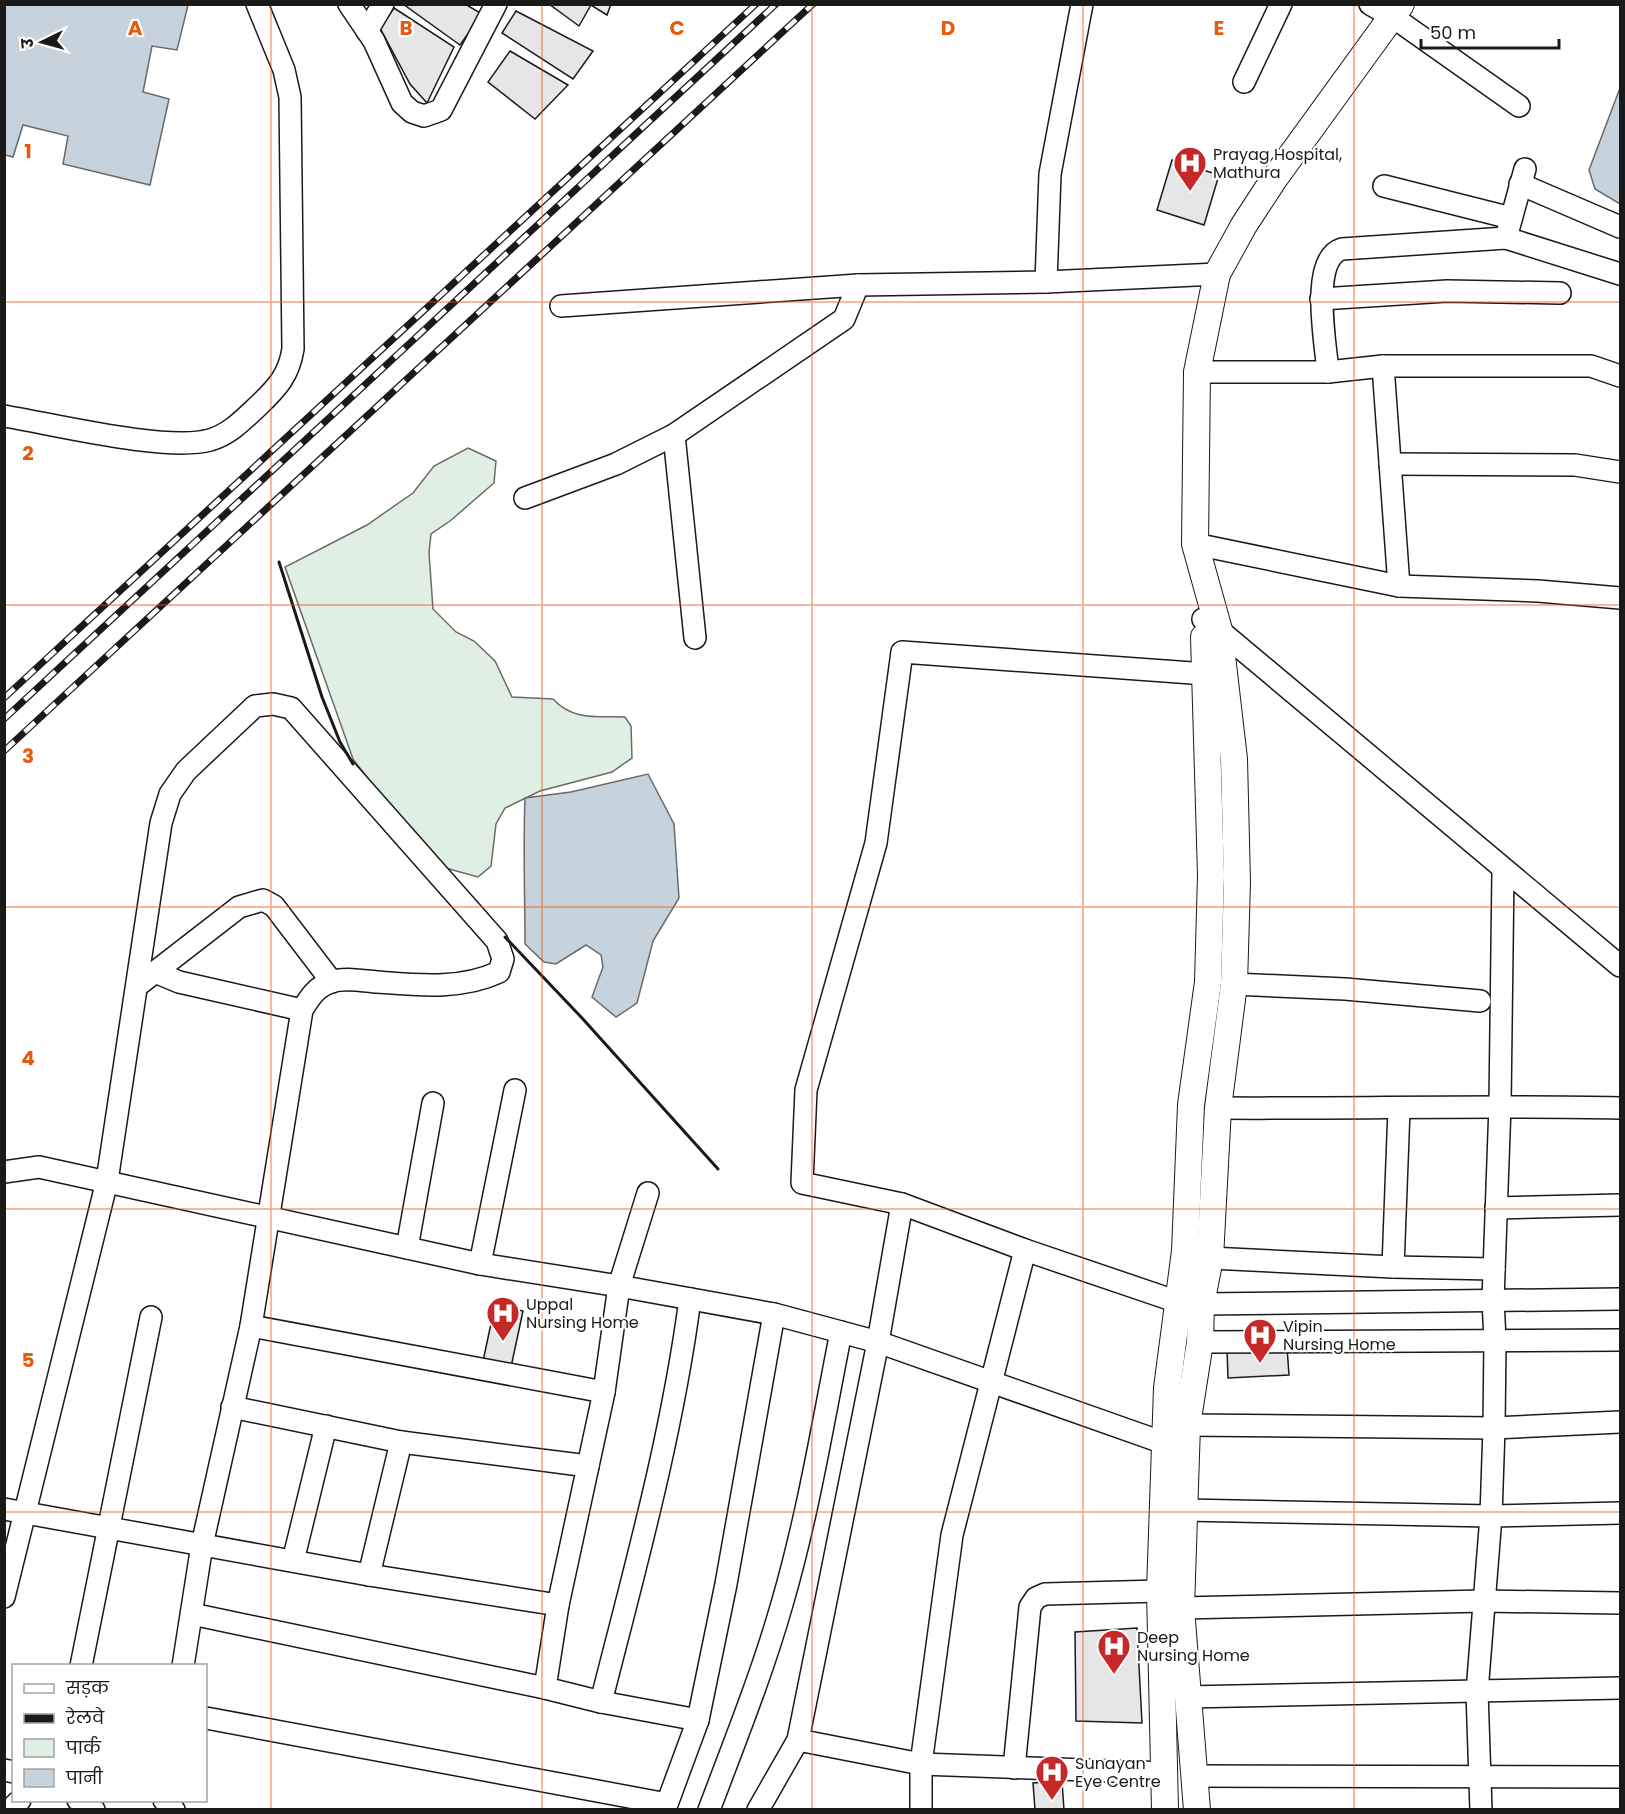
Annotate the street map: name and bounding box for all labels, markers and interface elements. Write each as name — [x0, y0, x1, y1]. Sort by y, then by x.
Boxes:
north arrow — [12, 12, 72, 72]
scale bar — [1421, 12, 1559, 50]
text: A — [128, 14, 143, 42]
text: B — [399, 14, 413, 42]
text: C — [669, 14, 685, 42]
text: D — [941, 14, 955, 42]
text: E — [1214, 14, 1224, 42]
text: 50 m — [1430, 20, 1476, 45]
text: उ — [16, 37, 39, 50]
text: 1 — [24, 137, 32, 165]
place label: Prayag Hospital, Mathura — [1213, 143, 1342, 184]
hospital icon: Prayag Hospital, Mathura — [1172, 145, 1208, 192]
text: 2 — [22, 439, 34, 467]
text: 3 — [22, 742, 34, 770]
text: 4 — [21, 1044, 35, 1072]
place label: Uppal Nursing Home — [526, 1293, 639, 1334]
hospital icon: Uppal Nursing Home — [485, 1295, 521, 1342]
place label: Vipin Nursing Home — [1283, 1315, 1396, 1356]
hospital icon: Vipin Nursing Home — [1242, 1317, 1278, 1364]
text: 5 — [22, 1346, 35, 1374]
place label: Deep Nursing Home — [1137, 1626, 1250, 1667]
hospital icon: Deep Nursing Home — [1096, 1628, 1132, 1675]
legend — [12, 1664, 207, 1802]
text: सड़क — [65, 1675, 110, 1700]
text: रेलवे — [65, 1705, 105, 1730]
text: पार्क — [65, 1735, 102, 1760]
place label: Sunayan Eye Centre — [1075, 1752, 1161, 1793]
hospital icon: Sunayan Eye Centre — [1034, 1754, 1070, 1801]
text: पानी — [65, 1765, 103, 1790]

